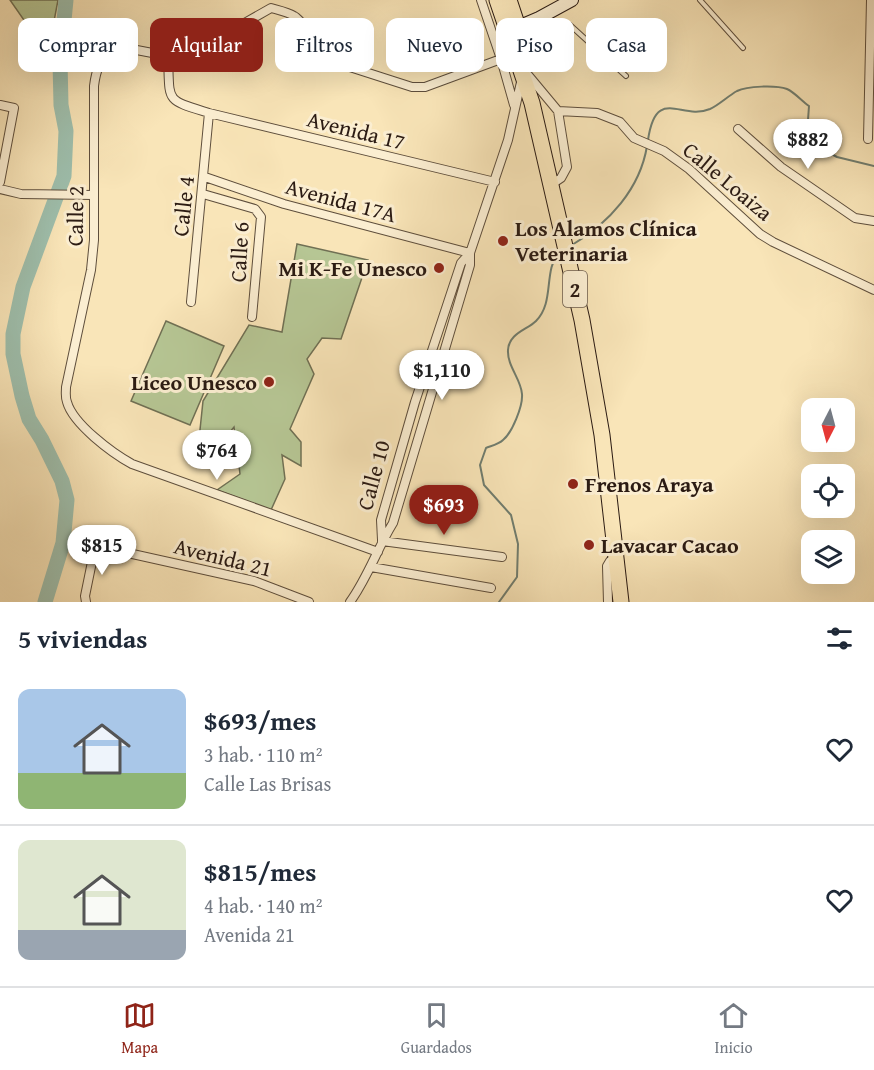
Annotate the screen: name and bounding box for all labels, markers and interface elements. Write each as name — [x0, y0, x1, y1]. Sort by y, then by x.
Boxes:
chip: Comprar — [18, 18, 138, 72]
chip: Alquilar — [150, 18, 263, 72]
chip: Filtros — [275, 18, 374, 72]
chip: Nuevo — [386, 18, 484, 72]
chip: Piso — [496, 18, 574, 72]
chip: Casa — [586, 18, 667, 72]
street label: Avenida 17 — [304, 102, 408, 158]
pin: $882 — [772, 119, 844, 170]
text: $882 — [787, 124, 829, 153]
street label: Calle Loaiza — [676, 134, 780, 228]
street label: Avenida 17A — [282, 170, 400, 230]
street label: Calle 4 — [164, 174, 202, 238]
street label: Calle 2 — [58, 185, 92, 247]
place label: Los Alamos Clínica Veterinaria — [515, 212, 698, 269]
street label: Calle 6 — [221, 221, 257, 283]
marker: Los Alamos Clínica Veterinaria — [496, 234, 510, 248]
place label: Mi K-Fe Unesco — [278, 252, 427, 284]
marker: Mi K-Fe Unesco — [432, 261, 446, 275]
road number: 2 — [563, 271, 587, 307]
pin: $1,110 — [393, 350, 491, 401]
text: $1,110 — [413, 355, 471, 384]
place label: Liceo Unesco — [131, 366, 257, 398]
marker: Liceo Unesco — [262, 375, 276, 389]
north arrow — [801, 398, 855, 452]
map controls — [801, 398, 855, 584]
pin: $764 — [181, 430, 253, 481]
text: $764 — [196, 435, 238, 464]
street label: Calle 10 — [348, 437, 398, 513]
button: locate — [801, 464, 855, 518]
place label: Frenos Araya — [585, 468, 714, 500]
marker: Frenos Araya — [566, 477, 580, 491]
pin: $693 — [408, 485, 480, 536]
text: $693 — [423, 490, 465, 519]
pin: $815 — [66, 525, 138, 576]
street label: Avenida 21 — [171, 529, 275, 585]
place label: Lavacar Cacao — [601, 529, 739, 561]
text: $815 — [81, 530, 123, 559]
button: layers — [801, 530, 855, 584]
marker: Lavacar Cacao — [582, 538, 596, 552]
text: 5 viviendas — [18, 619, 148, 658]
icon: filters — [823, 622, 856, 655]
text: $693/mes — [204, 701, 317, 740]
icon: home — [66, 713, 138, 785]
icon: heart — [823, 733, 856, 766]
text: 3 hab. · 110 m² — [204, 740, 322, 769]
text: Calle Las Brisas — [204, 769, 331, 798]
text: $815/mes — [204, 852, 317, 891]
icon: home — [66, 864, 138, 936]
icon: heart — [823, 884, 856, 917]
text: 4 hab. · 140 m² — [204, 891, 322, 920]
text: Avenida 21 — [204, 920, 295, 949]
tab: Mapa — [121, 999, 158, 1059]
tab: Guardados — [401, 999, 472, 1059]
tab: Inicio — [715, 999, 753, 1059]

